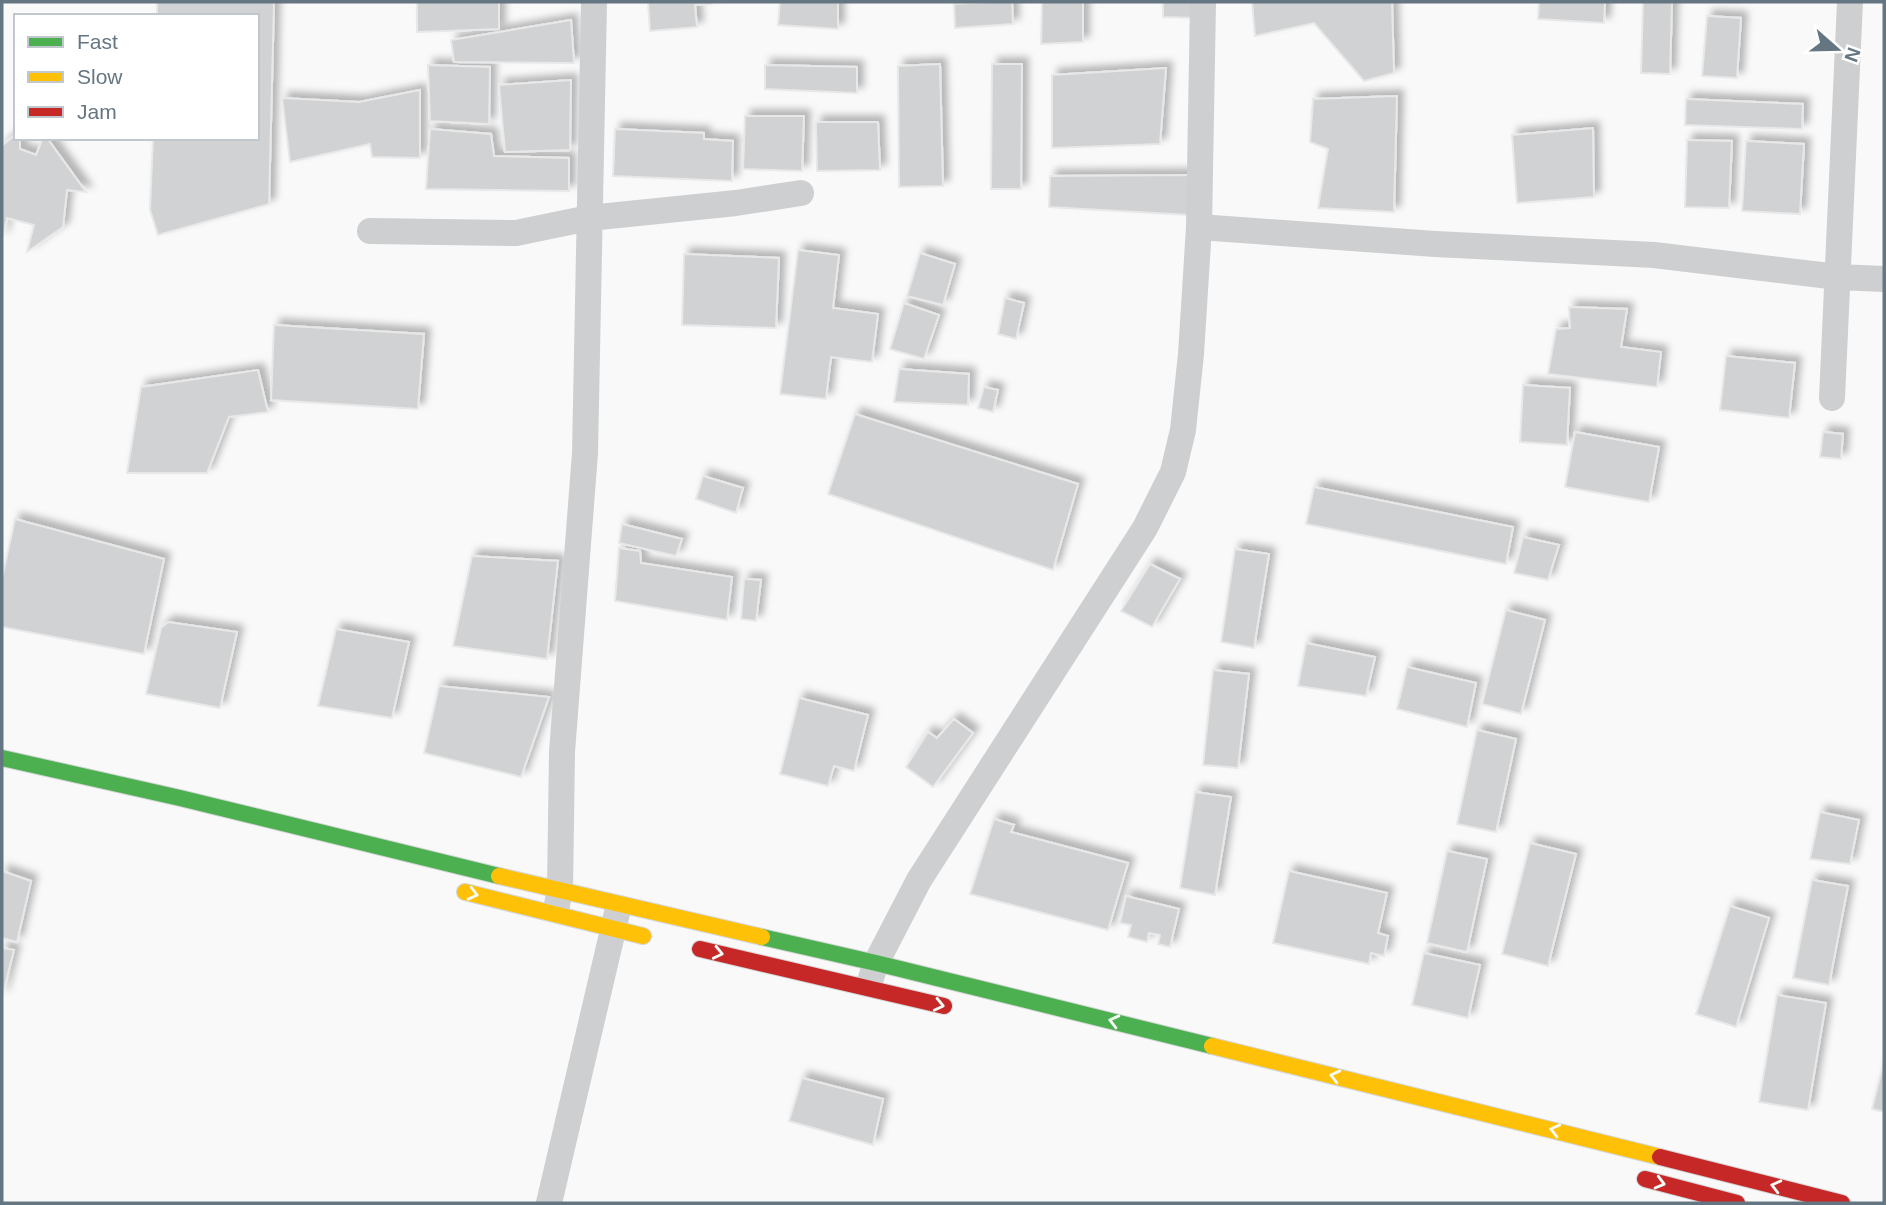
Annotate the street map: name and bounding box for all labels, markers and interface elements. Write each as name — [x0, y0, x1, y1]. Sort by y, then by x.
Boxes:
legend — [14, 14, 259, 140]
north arrow — [1802, 14, 1872, 84]
text: Fast — [77, 30, 118, 53]
text: N — [1840, 45, 1865, 65]
text: Slow — [77, 65, 123, 88]
text: Jam — [77, 100, 117, 123]
one-way arrow — [467, 886, 479, 900]
one-way arrow — [712, 945, 724, 960]
one-way arrow — [933, 997, 945, 1011]
one-way arrow — [1108, 1015, 1120, 1029]
one-way arrow — [1329, 1070, 1341, 1084]
one-way arrow — [1550, 1124, 1562, 1138]
one-way arrow — [1654, 1175, 1666, 1189]
one-way arrow — [1770, 1180, 1782, 1194]

